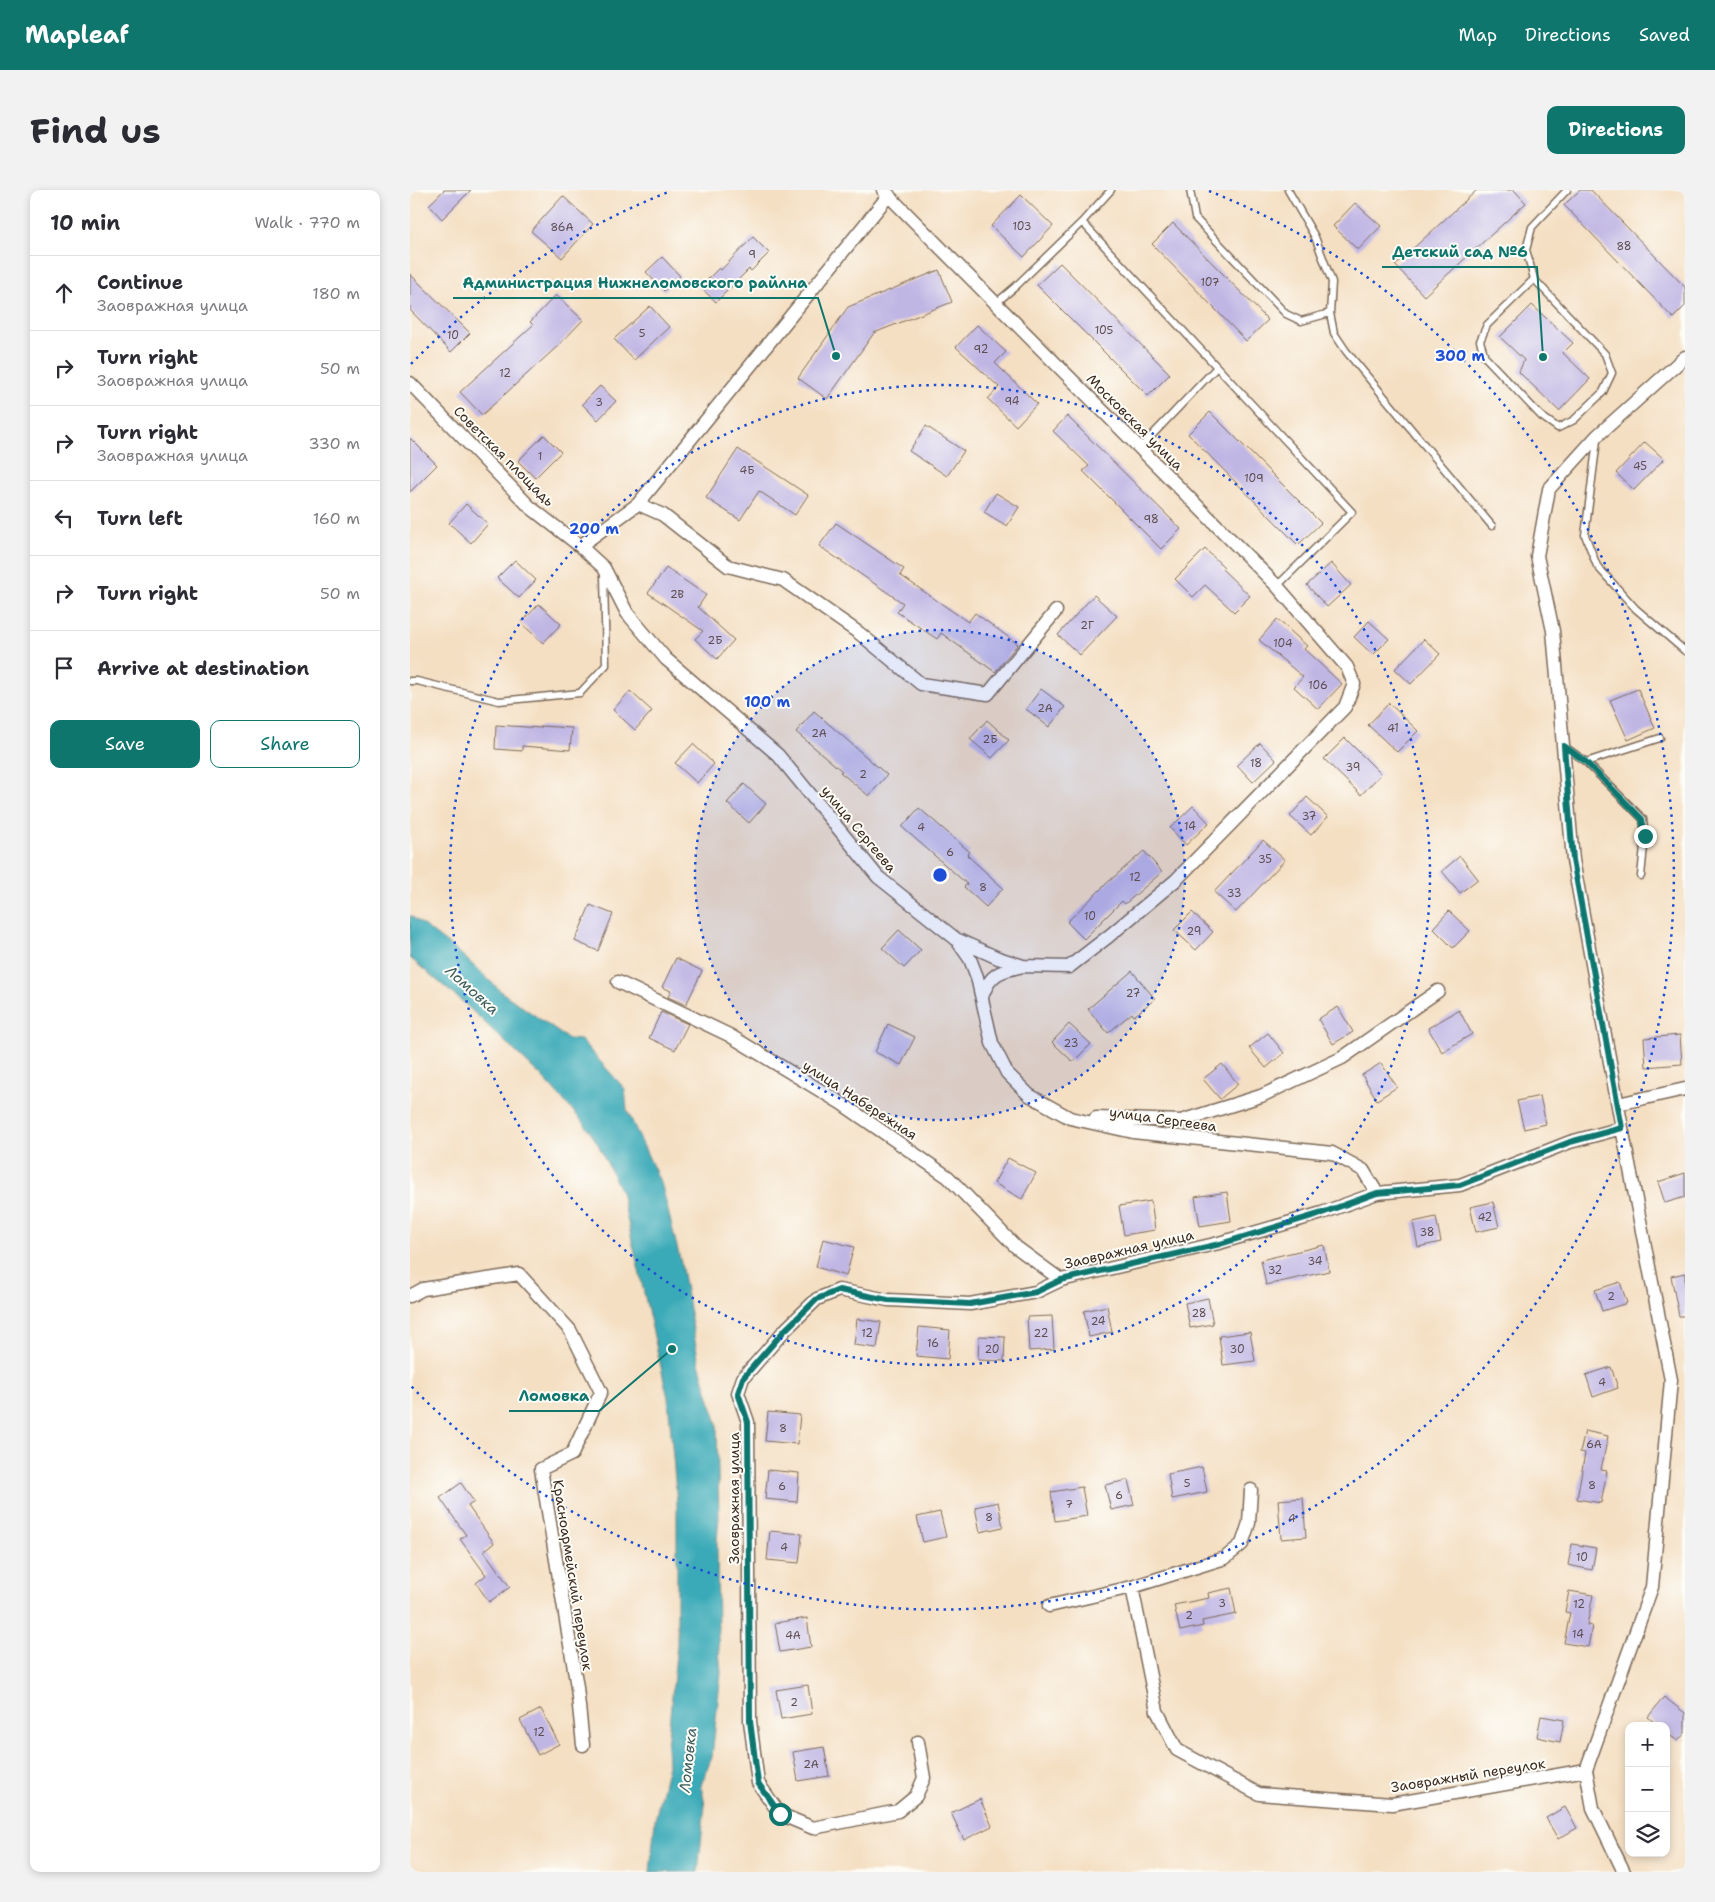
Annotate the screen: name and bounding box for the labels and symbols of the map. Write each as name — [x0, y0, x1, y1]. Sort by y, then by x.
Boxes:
house number: 103 — [1012, 219, 1032, 234]
house number: 86А — [550, 220, 574, 235]
callout: Детский сад №6 — [1382, 237, 1537, 267]
house number: 88 — [1616, 239, 1632, 254]
text: Детский сад №6 — [1392, 242, 1528, 262]
house number: 9 — [748, 247, 756, 262]
callout: Администрация Нижнеломовского райлна — [453, 268, 818, 298]
text: Администрация Нижнеломовского райлна — [463, 273, 808, 293]
house number: 107 — [1200, 275, 1220, 290]
house number: 105 — [1095, 323, 1114, 338]
house number: 5 — [639, 326, 646, 341]
house number: 10 — [447, 328, 459, 343]
house number: 92 — [974, 342, 988, 357]
text: 300 m — [1435, 346, 1485, 366]
house number: 12 — [499, 366, 511, 381]
street label: Московская улица — [1083, 370, 1187, 474]
house number: 94 — [1005, 394, 1020, 409]
house number: 3 — [595, 395, 603, 410]
street label: Советская площадь — [450, 402, 558, 510]
house number: 1 — [538, 449, 542, 464]
house number: 45 — [1633, 459, 1647, 474]
house number: 4Б — [740, 463, 754, 478]
house number: 109 — [1244, 471, 1264, 486]
house number: 98 — [1143, 512, 1159, 527]
text: 200 m — [569, 519, 619, 539]
house number: 2В — [670, 587, 685, 602]
house number: 2Г — [1080, 618, 1094, 633]
house number: 2Б — [708, 633, 722, 648]
house number: 104 — [1273, 636, 1293, 651]
house number: 106 — [1308, 678, 1328, 693]
text: 100 m — [744, 692, 790, 712]
house number: 2А — [1037, 701, 1053, 716]
house number: 41 — [1387, 721, 1399, 736]
house number: 2А — [811, 726, 827, 741]
house number: 2Б — [983, 732, 997, 747]
house number: 18 — [1250, 756, 1262, 771]
house number: 39 — [1346, 760, 1360, 775]
house number: 2 — [859, 767, 867, 782]
street label: улица Сергеева — [817, 782, 901, 876]
house number: 37 — [1302, 809, 1317, 824]
house number: 14 — [1184, 819, 1196, 834]
house number: 4 — [917, 820, 925, 835]
route end — [1634, 825, 1657, 848]
house number: 6 — [946, 845, 954, 860]
house number: 35 — [1258, 852, 1272, 867]
centre of rings — [931, 866, 949, 884]
house number: 12 — [1129, 870, 1141, 885]
house number: 8 — [979, 880, 987, 895]
house number: 33 — [1227, 886, 1241, 901]
house number: 10 — [1084, 909, 1096, 924]
house number: 29 — [1187, 924, 1201, 939]
water label: Ломовка — [440, 960, 503, 1019]
house number: 27 — [1126, 986, 1141, 1001]
house number: 23 — [1064, 1036, 1078, 1051]
street label: улица Набережная — [799, 1056, 921, 1144]
street label: улица Сергеева — [1108, 1103, 1218, 1135]
house number: 42 — [1478, 1210, 1492, 1225]
street label: Заовражная улица — [1063, 1225, 1196, 1273]
house number: 38 — [1419, 1225, 1435, 1240]
house number: 34 — [1308, 1254, 1323, 1269]
house number: 32 — [1268, 1263, 1282, 1278]
house number: 2 — [1607, 1289, 1615, 1304]
house number: 28 — [1191, 1306, 1207, 1321]
house number: 24 — [1091, 1314, 1106, 1329]
house number: 12 — [861, 1326, 873, 1341]
house number: 22 — [1034, 1326, 1048, 1341]
house number: 16 — [927, 1336, 939, 1351]
house number: 20 — [984, 1342, 1000, 1357]
house number: 30 — [1229, 1342, 1245, 1357]
house number: 4 — [1598, 1375, 1606, 1390]
callout: Ломовка — [509, 1381, 599, 1411]
text: Ломовка — [519, 1386, 590, 1406]
house number: 8 — [779, 1421, 787, 1436]
street label: Заовражная улица — [725, 1432, 743, 1564]
house number: 6А — [1586, 1437, 1602, 1452]
house number: 5 — [1184, 1476, 1191, 1491]
street label: Красноармейский переулок — [549, 1478, 597, 1672]
house number: 8 — [1588, 1478, 1596, 1493]
house number: 6 — [778, 1479, 786, 1494]
house number: 6 — [1115, 1488, 1123, 1503]
house number: 7 — [1065, 1497, 1073, 1512]
house number: 8 — [985, 1510, 993, 1525]
house number: 4 — [1288, 1511, 1296, 1526]
house number: 4 — [780, 1540, 788, 1555]
house number: 10 — [1576, 1550, 1588, 1565]
house number: 3 — [1218, 1596, 1226, 1611]
house number: 12 — [1573, 1597, 1585, 1612]
house number: 2 — [1185, 1608, 1193, 1623]
house number: 14 — [1572, 1627, 1584, 1642]
house number: 4А — [785, 1628, 801, 1643]
house number: 2 — [790, 1695, 798, 1710]
house number: 12 — [533, 1725, 545, 1740]
water label: Ломовка — [675, 1727, 701, 1794]
street label: Заовражный переулок — [1390, 1754, 1547, 1796]
house number: 2А — [803, 1757, 819, 1772]
route start — [769, 1803, 792, 1826]

